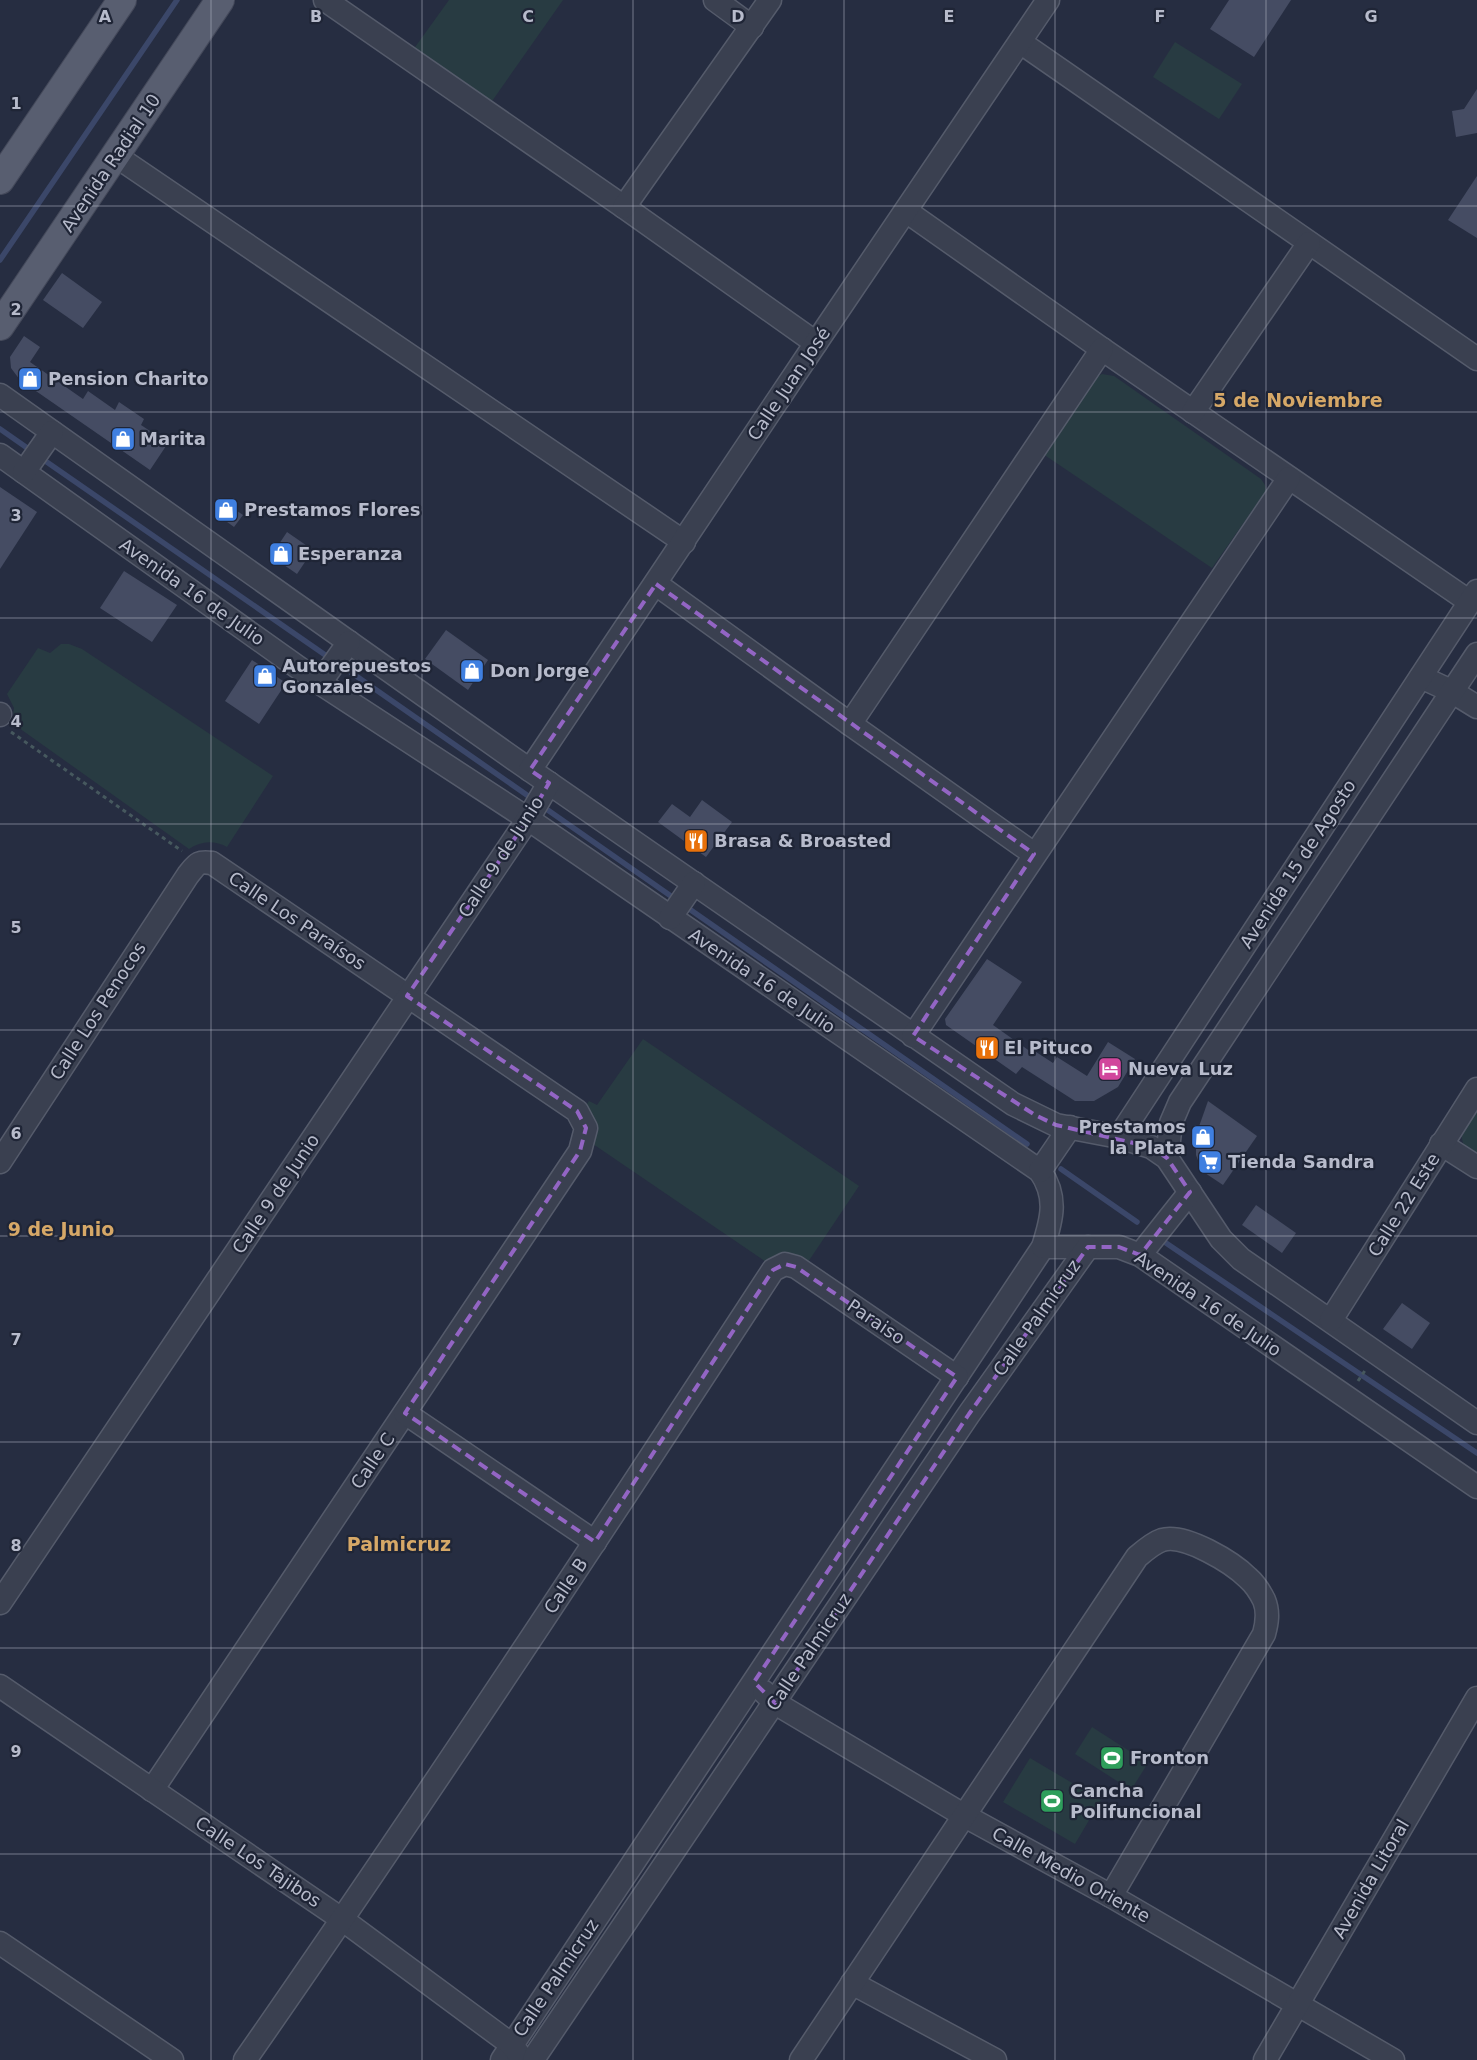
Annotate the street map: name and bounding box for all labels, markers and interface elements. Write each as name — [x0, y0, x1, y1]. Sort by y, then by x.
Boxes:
text: A — [99, 7, 112, 26]
text: B — [310, 7, 322, 26]
text: C — [522, 7, 534, 26]
text: D — [731, 7, 745, 26]
text: E — [944, 7, 954, 26]
text: F — [1155, 7, 1165, 26]
text: G — [1364, 7, 1378, 26]
street label: Avenida Radial 10 — [57, 90, 165, 236]
text: 1 — [10, 94, 22, 113]
text: 2 — [10, 300, 22, 319]
street label: Calle Juan José — [743, 323, 834, 444]
shop icon: Pension Charito — [17, 366, 43, 392]
place label: Pension Charito — [48, 368, 209, 389]
district label: 5 de Noviembre — [1213, 389, 1383, 411]
shop icon: Marita — [110, 426, 136, 452]
place label: Marita — [140, 428, 206, 449]
shop icon: Prestamos Flores — [213, 497, 239, 523]
place label: Prestamos Flores — [244, 499, 420, 520]
text: 3 — [10, 506, 22, 525]
street label: Avenida 16 de Julio — [116, 534, 269, 650]
shop icon: Esperanza — [268, 541, 294, 567]
place label: Esperanza — [298, 543, 403, 564]
place label: Autorepuestos Gonzales — [282, 655, 431, 697]
shop icon: Don Jorge — [459, 658, 485, 684]
place label: Don Jorge — [490, 660, 589, 681]
shop icon: Autorepuestos Gonzales — [252, 663, 278, 689]
text: 4 — [10, 712, 22, 731]
street label: Avenida 15 de Agosto — [1235, 776, 1360, 952]
street label: Calle 9 de Junio — [454, 792, 547, 921]
restaurant icon: Brasa & Broasted — [683, 828, 709, 854]
place label: Brasa & Broasted — [714, 830, 891, 851]
street label: Calle Los Paraísos — [225, 867, 370, 974]
text: 5 — [10, 918, 22, 937]
street label: Avenida 16 de Julio — [685, 924, 840, 1037]
street label: Calle Los Penocos — [45, 938, 150, 1084]
restaurant icon: El Pituco — [974, 1035, 1000, 1061]
place label: El Pituco — [1004, 1037, 1093, 1058]
hotel icon: Nueva Luz — [1097, 1056, 1123, 1082]
place label: Nueva Luz — [1128, 1058, 1233, 1079]
place label: Prestamos la Plata — [1078, 1116, 1186, 1158]
text: 6 — [10, 1124, 22, 1143]
shop icon: Prestamos la Plata — [1190, 1124, 1216, 1150]
street label: Calle 9 de Junio — [228, 1130, 323, 1258]
supermarket icon: Tienda Sandra — [1197, 1149, 1223, 1175]
street label: Calle 22 Este — [1363, 1149, 1444, 1260]
place label: Tienda Sandra — [1228, 1151, 1375, 1172]
district label: 9 de Junio — [8, 1218, 114, 1240]
street label: Avenida 16 de Julio — [1131, 1247, 1286, 1360]
street label: Calle Palmicruz — [989, 1256, 1085, 1380]
street label: Paraiso — [844, 1295, 909, 1348]
text: 7 — [10, 1330, 22, 1349]
street label: Calle C — [346, 1429, 399, 1493]
district label: Palmicruz — [347, 1533, 451, 1555]
text: 8 — [10, 1536, 22, 1555]
street label: Calle B — [539, 1554, 592, 1618]
street label: Calle Palmicruz — [762, 1589, 856, 1714]
text: 9 — [10, 1742, 22, 1761]
sports icon: Fronton — [1099, 1745, 1125, 1771]
place label: Fronton — [1130, 1747, 1209, 1768]
place label: Cancha Polifuncional — [1070, 1780, 1202, 1822]
sports icon: Cancha Polifuncional — [1039, 1788, 1065, 1814]
street label: Calle Los Tajibos — [191, 1812, 325, 1911]
street label: Avenida Litoral — [1328, 1815, 1413, 1942]
street label: Calle Medio Oriente — [989, 1822, 1154, 1927]
street label: Calle Palmicruz — [509, 1915, 603, 2040]

